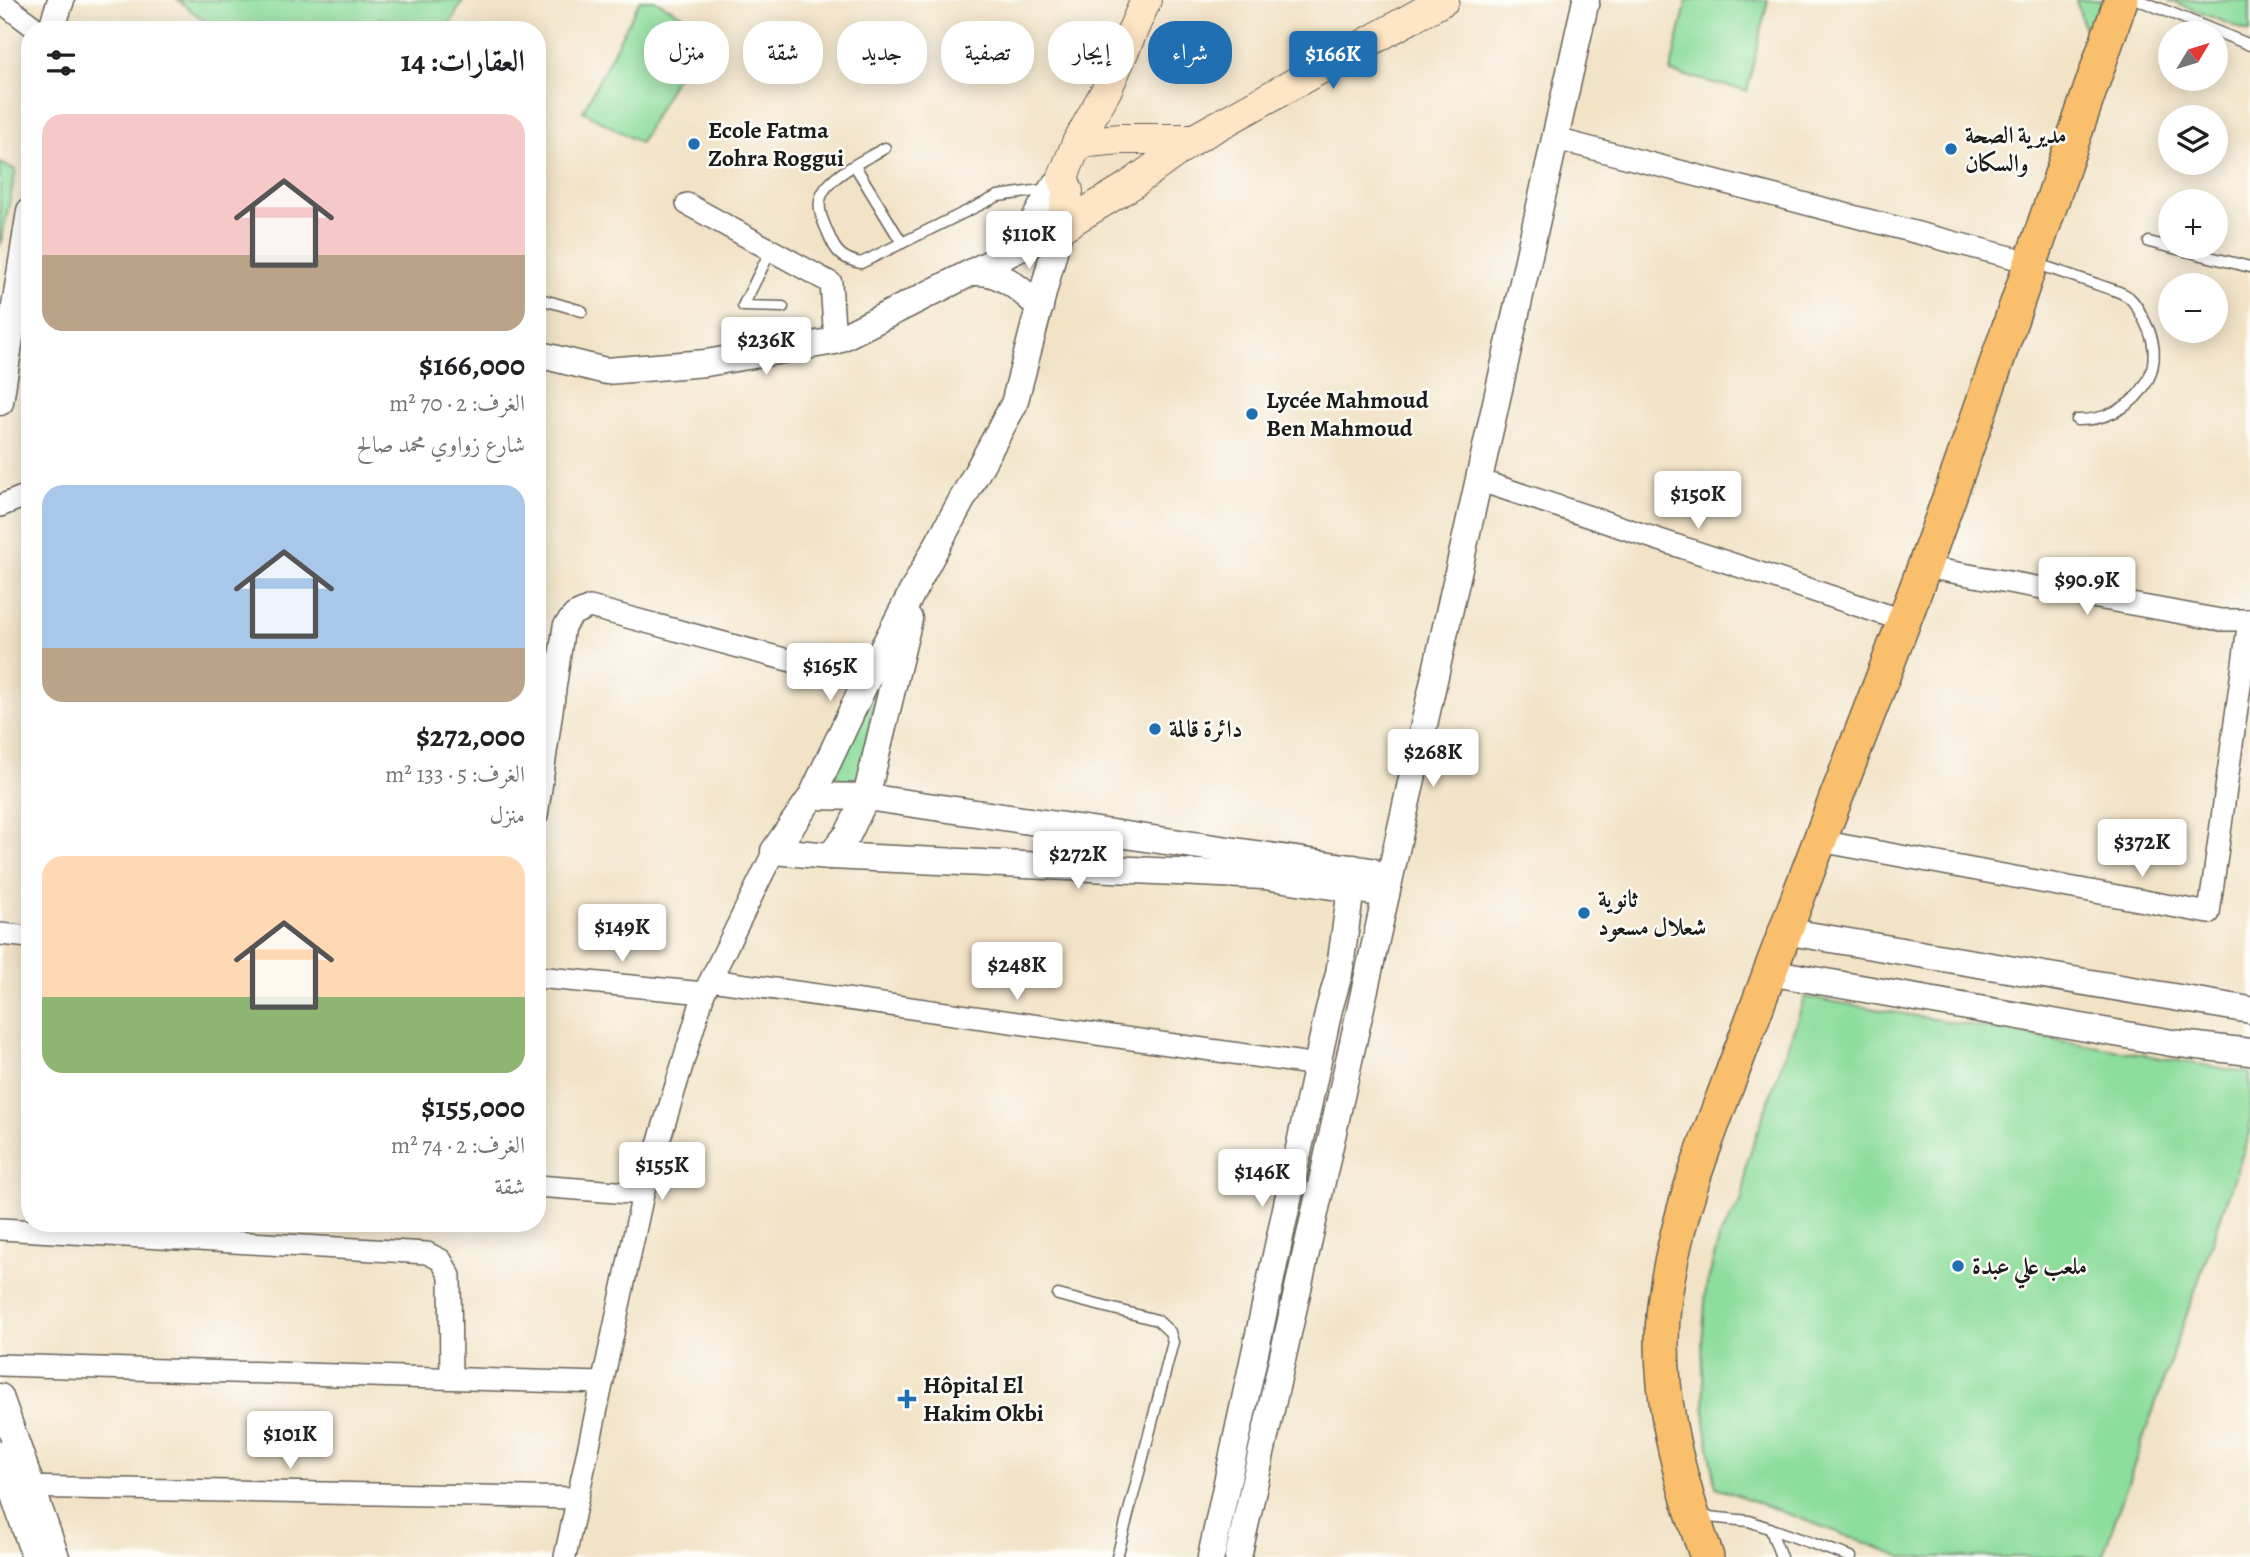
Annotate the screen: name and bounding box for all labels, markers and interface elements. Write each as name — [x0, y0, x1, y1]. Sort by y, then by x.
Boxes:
chip: منزل — [644, 21, 729, 84]
chip: شقة — [743, 21, 823, 84]
chip: جديد — [837, 21, 927, 84]
chip: تصفية — [941, 21, 1034, 84]
chip: إيجار — [1048, 21, 1134, 84]
chip: شراء — [1148, 21, 1232, 84]
north arrow — [2158, 21, 2228, 91]
map controls — [2158, 21, 2228, 343]
pin: $166K — [1284, 32, 1382, 91]
text: $166K — [1305, 38, 1361, 69]
text: العقارات: 14 — [401, 41, 525, 81]
icon: filters — [42, 44, 80, 82]
button: layers — [2158, 105, 2228, 175]
place label: Ecole Fatma Zohra Roggui — [708, 114, 844, 174]
place label: مديرية الصحة والسكان — [1965, 119, 2067, 179]
marker: Ecole Fatma Zohra Roggui — [686, 136, 702, 152]
marker: مديرية الصحة والسكان — [1943, 141, 1959, 157]
icon: home — [221, 160, 347, 286]
button: + — [2158, 189, 2228, 259]
pin: $110K — [980, 212, 1078, 271]
text: $110K — [1002, 218, 1056, 249]
button: − — [2158, 273, 2228, 343]
pin: $236K — [717, 318, 815, 377]
text: $236K — [737, 324, 795, 355]
text: $166,000 — [419, 345, 525, 385]
place label: Lycée Mahmoud Ben Mahmoud — [1266, 384, 1429, 444]
text: الغرف: 2 · 70 m² — [389, 388, 525, 419]
marker: Lycée Mahmoud Ben Mahmoud — [1244, 406, 1260, 422]
text: شارع زواوي محمد صالح — [356, 429, 525, 460]
pin: $150K — [1649, 472, 1747, 531]
text: $150K — [1670, 478, 1726, 509]
icon: home — [221, 531, 347, 657]
pin: $90.9K — [2030, 558, 2144, 617]
text: $90.9K — [2054, 564, 2120, 595]
pin: $165K — [781, 644, 879, 703]
text: $165K — [803, 650, 857, 681]
place label: دائرة قالمة — [1169, 713, 1243, 745]
text: $272,000 — [416, 716, 525, 756]
marker: دائرة قالمة — [1147, 721, 1163, 737]
pin: $268K — [1384, 730, 1482, 789]
text: $268K — [1404, 736, 1462, 767]
text: الغرف: 5 · 133 m² — [385, 759, 525, 790]
text: منزل — [490, 800, 525, 831]
pin: $372K — [2093, 820, 2191, 879]
text: $372K — [2114, 826, 2170, 857]
pin: $272K — [1029, 832, 1127, 891]
text: $272K — [1049, 838, 1107, 869]
place label: ثانوية شعلال مسعود — [1598, 883, 1706, 943]
icon: home — [221, 902, 347, 1028]
pin: $149K — [573, 904, 671, 964]
marker: ثانوية شعلال مسعود — [1576, 905, 1592, 921]
text: $149K — [594, 911, 650, 942]
pin: $248K — [968, 942, 1066, 1002]
text: $248K — [988, 949, 1046, 980]
text: $155,000 — [421, 1087, 525, 1127]
text: الغرف: 2 · 74 m² — [391, 1130, 525, 1161]
pin: $155K — [613, 1142, 711, 1202]
text: $155K — [635, 1149, 689, 1180]
pin: $146K — [1213, 1150, 1311, 1209]
text: $146K — [1234, 1156, 1290, 1187]
text: شقة — [495, 1171, 525, 1202]
place label: ملعب علي عبدة — [1972, 1250, 2087, 1289]
marker: ملعب علي عبدة — [1950, 1258, 1966, 1274]
place label: Hôpital El Hakim Okbi — [923, 1369, 1044, 1429]
marker: Hôpital El Hakim Okbi — [897, 1389, 917, 1409]
pin: $101K — [241, 1412, 339, 1471]
text: $101K — [263, 1418, 317, 1449]

